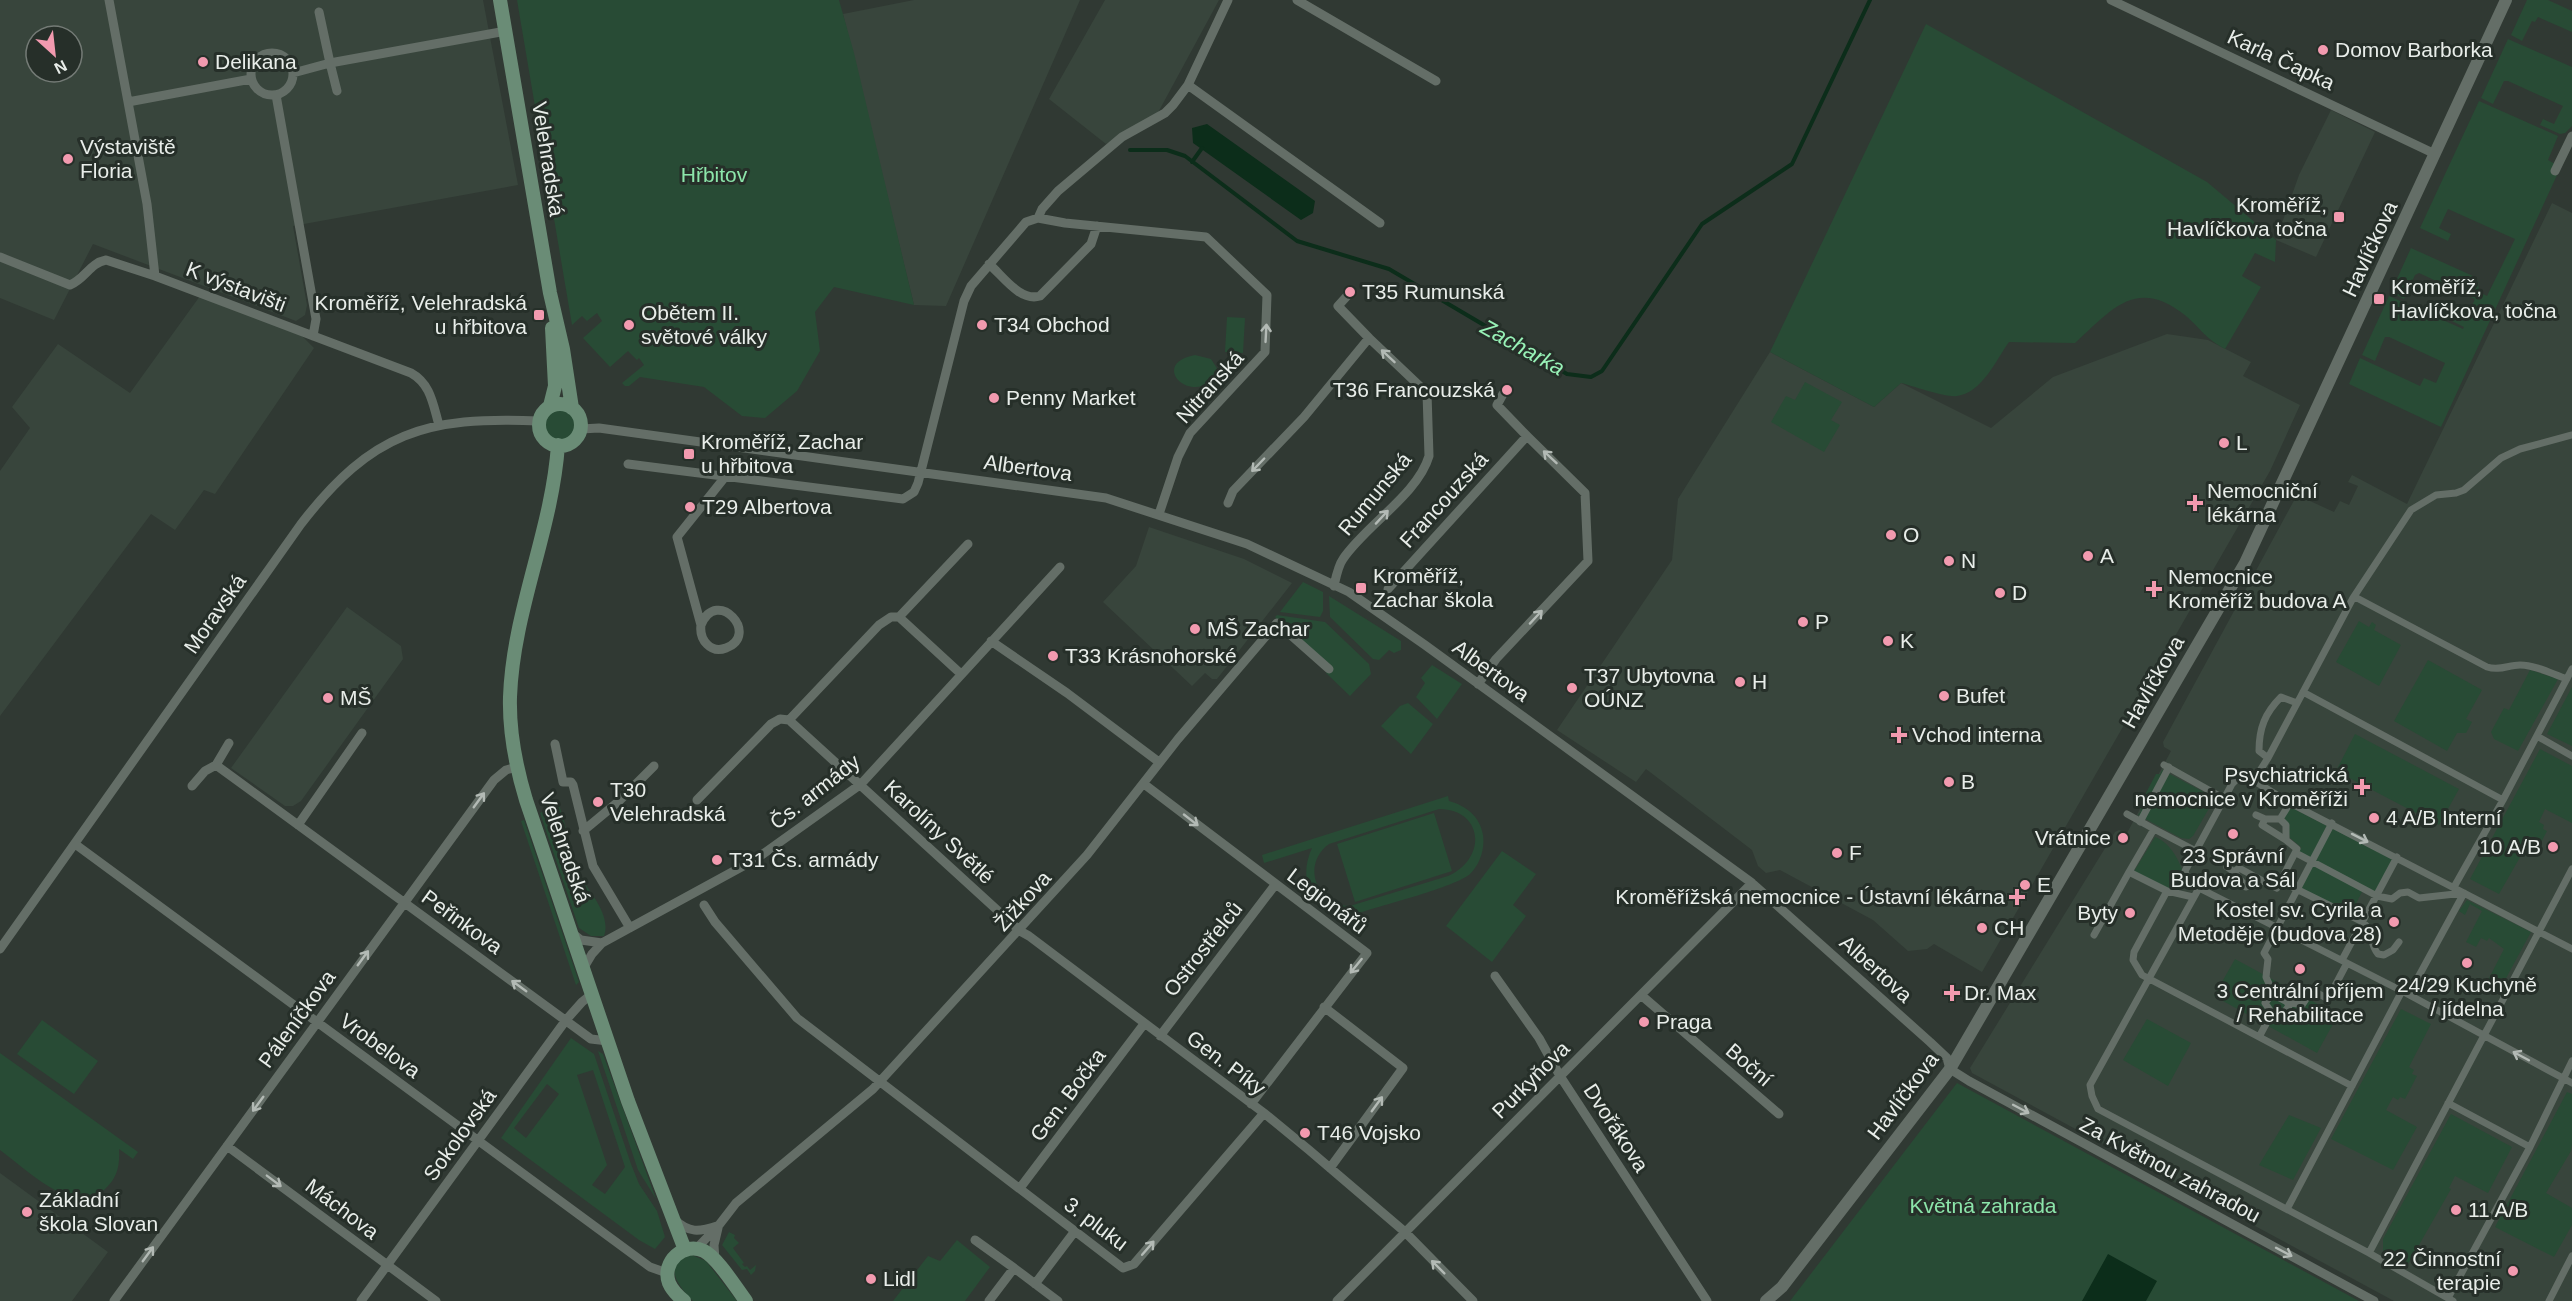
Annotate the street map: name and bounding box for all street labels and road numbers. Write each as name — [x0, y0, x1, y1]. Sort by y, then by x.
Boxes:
street label: Karla Čapka — [2224, 25, 2339, 95]
street label: Velehradská — [528, 100, 569, 218]
street label: Havlíčkova — [2337, 197, 2402, 300]
street label: K výstavišti — [183, 257, 289, 316]
street label: Nitranská — [1171, 346, 1248, 427]
street label: Francouzská — [1395, 447, 1493, 552]
street label: Rumunská — [1334, 448, 1416, 540]
street label: Albertova — [983, 450, 1074, 485]
street label: Moravská — [179, 570, 250, 658]
street label: Havlíčkova — [2117, 631, 2188, 732]
street label: Albertova — [1449, 635, 1534, 706]
street label: Čs. armády — [765, 749, 864, 834]
street label: Karolíny Světlé — [880, 775, 999, 888]
street label: Velehradská — [536, 789, 595, 907]
street label: Legionářů — [1283, 863, 1372, 938]
street label: Žižkova — [990, 866, 1056, 935]
street label: Peřinkova — [418, 885, 507, 959]
street label: Ostrostřelců — [1159, 897, 1247, 1000]
street label: Albertova — [1836, 930, 1917, 1007]
street label: Páleníčkova — [254, 965, 340, 1072]
street label: Vrobelova — [336, 1009, 425, 1083]
street label: Gen. Píky — [1183, 1026, 1270, 1100]
street label: Purkyňova — [1487, 1036, 1574, 1123]
street label: Boční — [1722, 1038, 1777, 1091]
street label: Gen. Bočka — [1025, 1044, 1110, 1145]
street label: Havlíčkova — [1863, 1048, 1943, 1144]
street label: Dvořákova — [1579, 1079, 1654, 1176]
street label: Sokolovská — [419, 1084, 501, 1185]
street label: Za Květnou zahradou — [2076, 1112, 2264, 1227]
street label: Máchova — [301, 1174, 384, 1244]
street label: 3. pluku — [1060, 1192, 1133, 1255]

